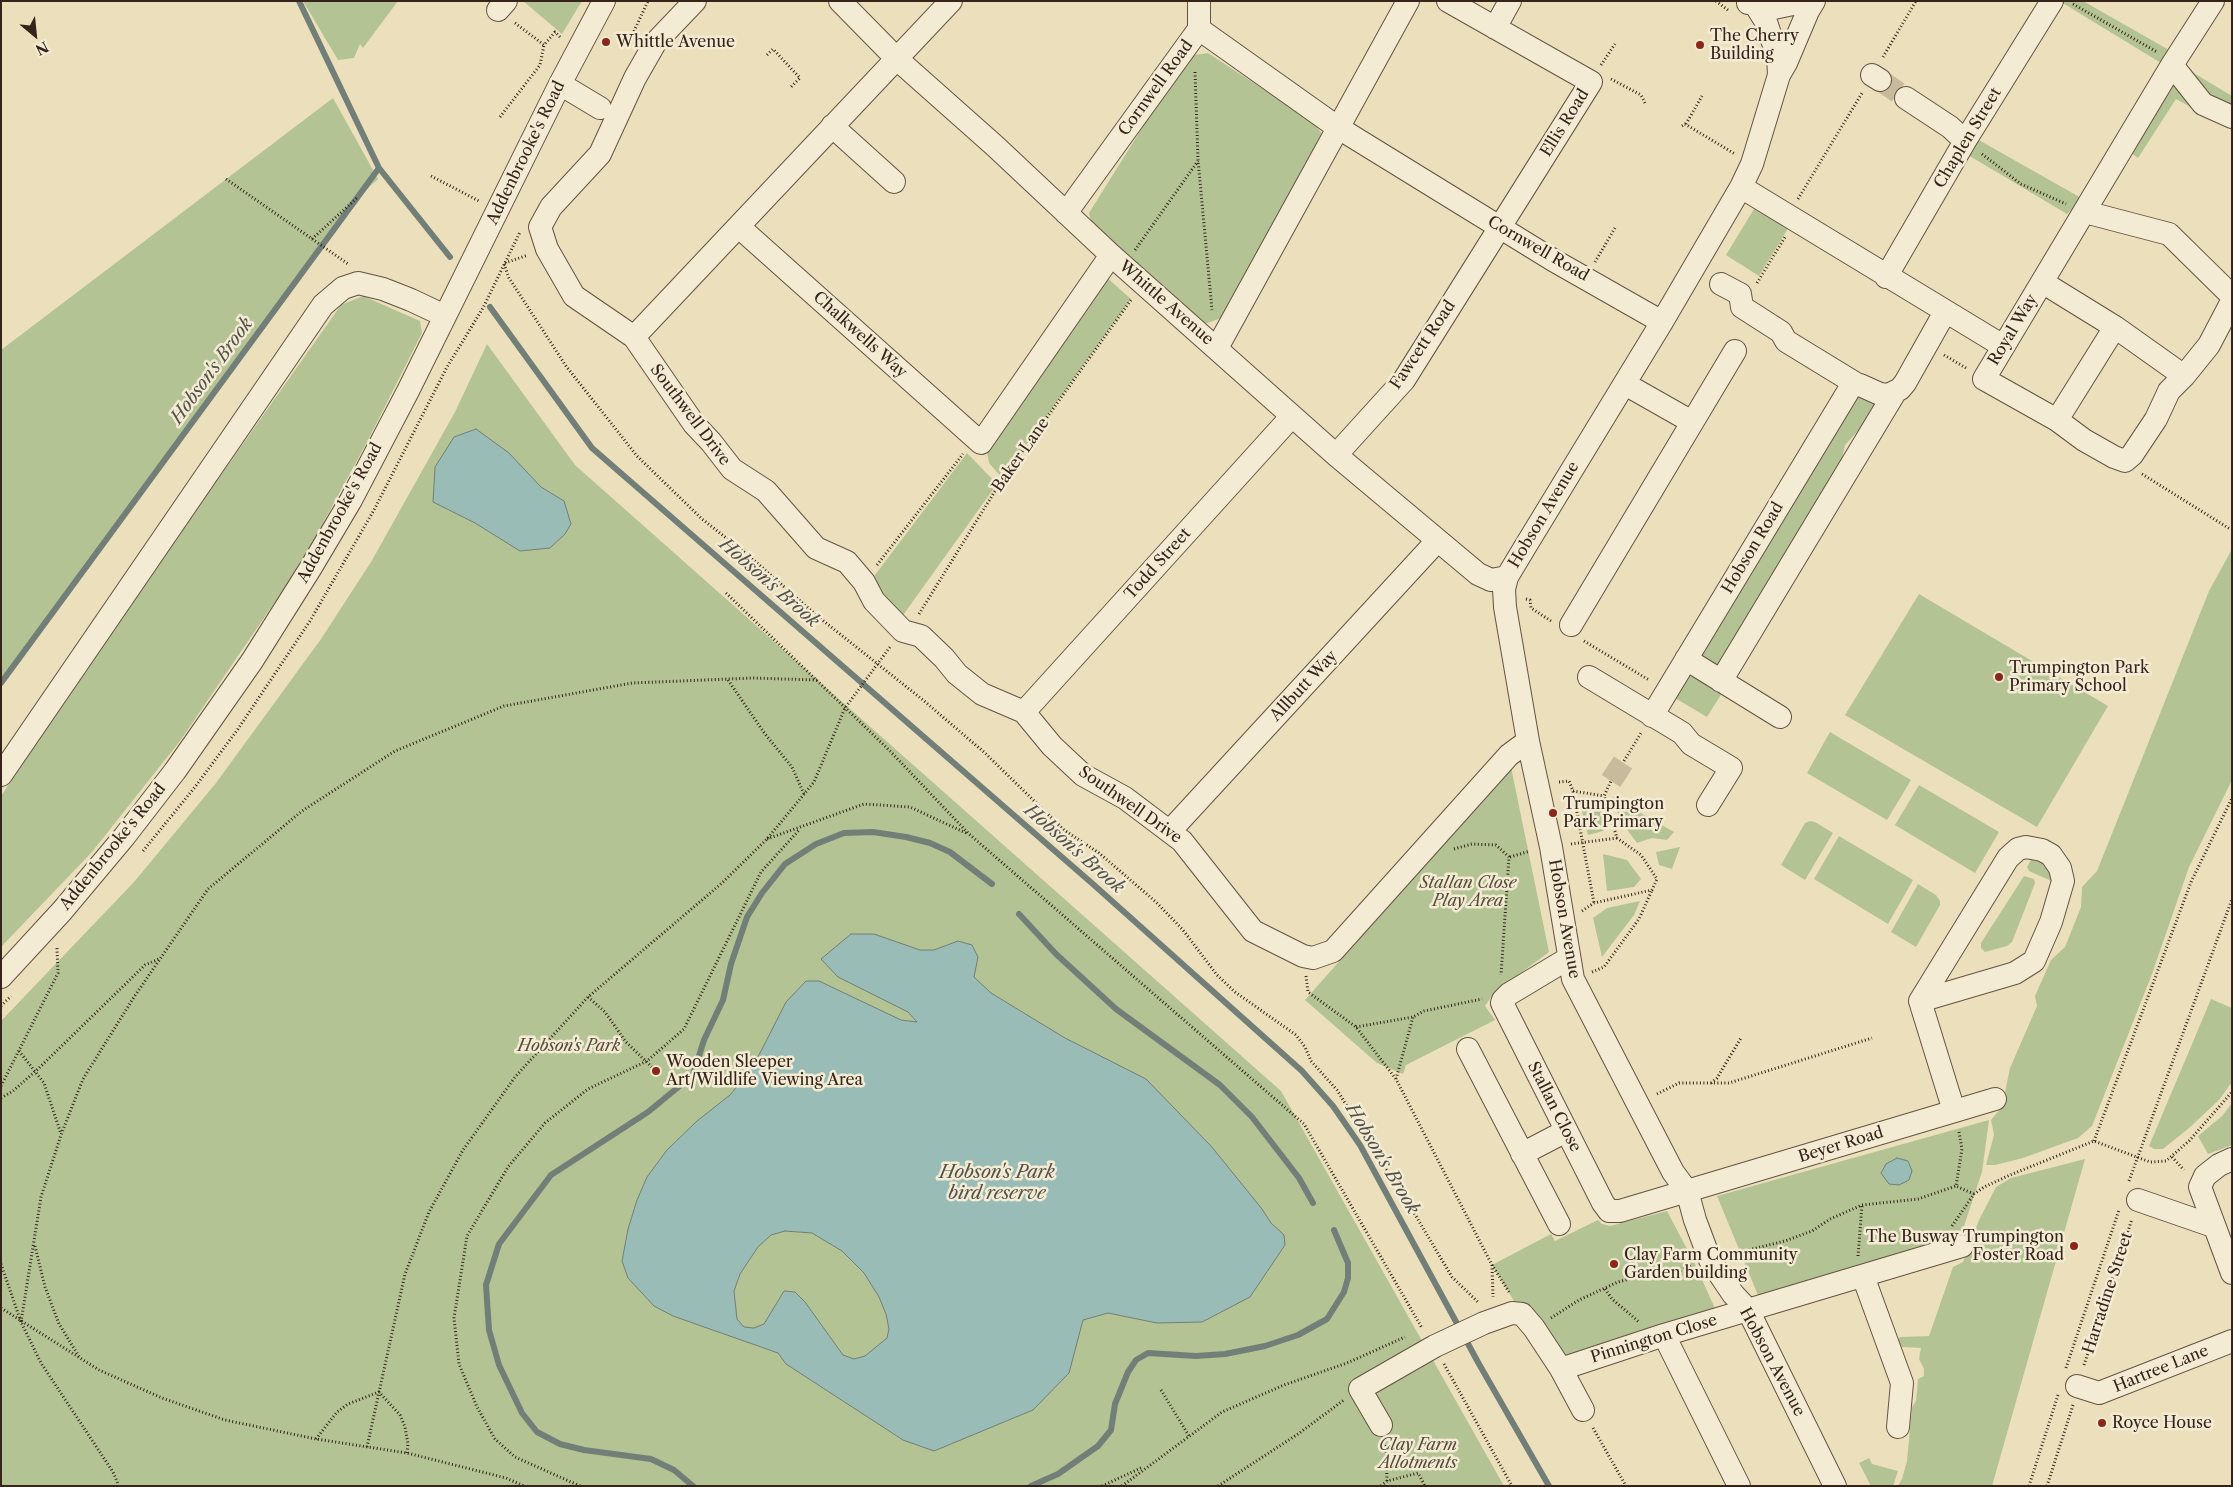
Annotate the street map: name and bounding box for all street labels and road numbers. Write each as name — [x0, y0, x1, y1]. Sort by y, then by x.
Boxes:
street label: Cornwell Road — [1115, 36, 1197, 140]
street label: Addenbrooke's Road — [483, 78, 569, 228]
street label: Chaplen Street — [1930, 84, 2006, 192]
street label: Ellis Road — [1537, 86, 1593, 160]
street label: Cornwell Road — [1484, 212, 1592, 286]
street label: Whittle Avenue — [1115, 257, 1217, 349]
street label: Chalkwells Way — [809, 288, 911, 382]
street label: Royal Way — [1984, 291, 2042, 369]
street label: Fawcett Road — [1386, 297, 1460, 393]
street label: Southwell Drive — [646, 361, 734, 469]
street label: Baker Lane — [988, 414, 1054, 496]
street label: Addenbrooke's Road — [293, 439, 387, 587]
street label: Hobson Avenue — [1505, 458, 1583, 572]
street label: Hobson Road — [1718, 499, 1788, 597]
street label: Todd Street — [1121, 524, 1195, 604]
street label: Allbutt Way — [1266, 647, 1342, 725]
street label: Southwell Drive — [1075, 762, 1185, 848]
street label: Addenbrooke's Road — [56, 780, 170, 914]
street label: Hobson Avenue — [1544, 858, 1584, 980]
street label: Stallan Close — [1523, 1059, 1585, 1155]
street label: Beyer Road — [1796, 1123, 1886, 1167]
street label: Harradine Street — [2079, 1230, 2137, 1356]
street label: Hobson Avenue — [1735, 1304, 1809, 1420]
street label: Pinnington Close — [1588, 1311, 1720, 1367]
street label: Hartree Lane — [2111, 1341, 2211, 1397]

